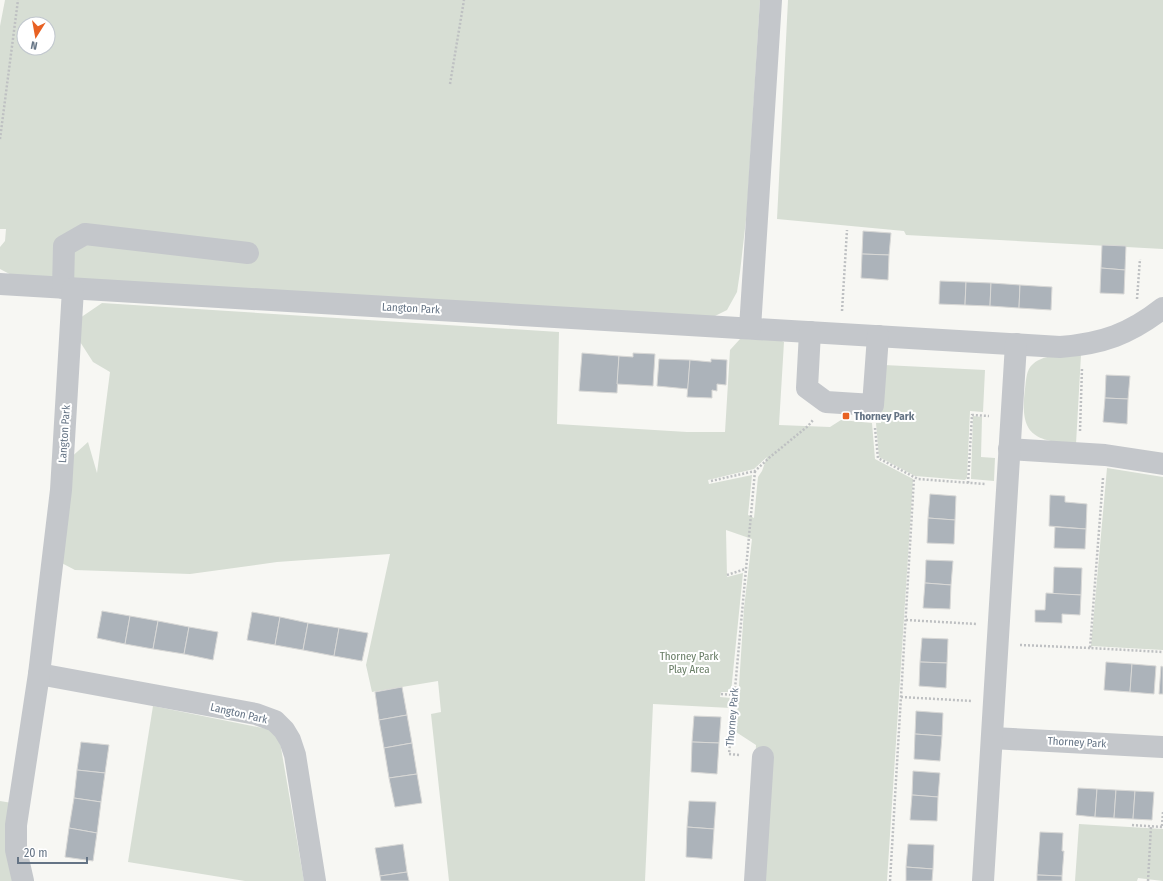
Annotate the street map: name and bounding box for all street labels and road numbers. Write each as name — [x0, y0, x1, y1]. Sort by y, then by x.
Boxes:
street label: Langton Park — [382, 300, 441, 317]
street label: Langton Park — [56, 404, 73, 464]
street label: Thorney Park — [723, 686, 742, 747]
street label: Langton Park — [209, 701, 270, 727]
street label: Thorney Park — [1047, 734, 1108, 751]

